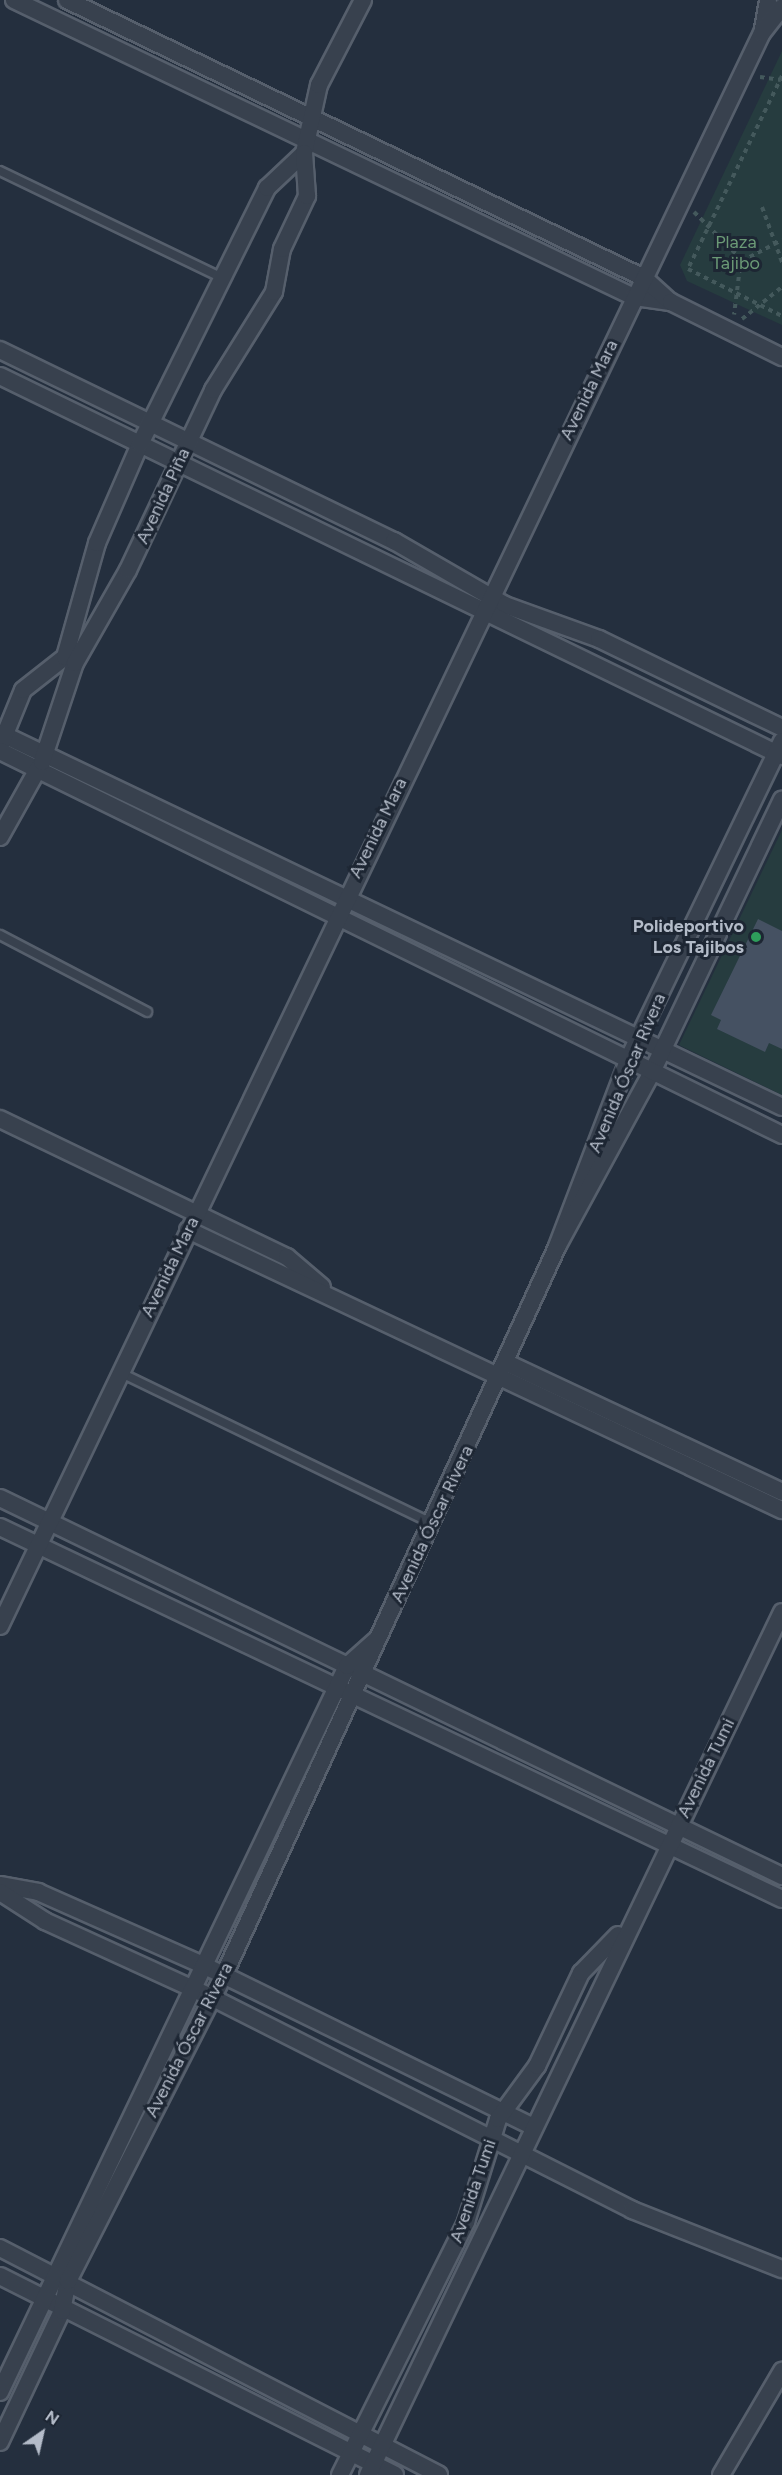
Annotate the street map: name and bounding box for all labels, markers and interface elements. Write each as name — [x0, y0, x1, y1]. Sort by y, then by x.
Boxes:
park label: Plaza Tajibo — [712, 232, 760, 274]
street label: Avenida Mara — [555, 336, 623, 444]
street label: Avenida Piña — [131, 445, 195, 547]
street label: Avenida Mara — [344, 774, 412, 882]
place label: Polideportivo Los Tajibos — [633, 916, 744, 958]
marker: Polideportivo Los Tajibos — [749, 930, 763, 944]
street label: Avenida Óscar Rivera — [584, 990, 670, 1156]
street label: Avenida Mara — [136, 1213, 204, 1321]
street label: Avenida Óscar Rivera — [386, 1442, 478, 1606]
street label: Avenida Tumi — [673, 1715, 739, 1821]
street label: Avenida Óscar Rivera — [141, 1959, 237, 2121]
street label: Avenida Tumi — [445, 2136, 501, 2246]
north arrow — [12, 2403, 72, 2463]
text: N — [42, 2406, 63, 2429]

